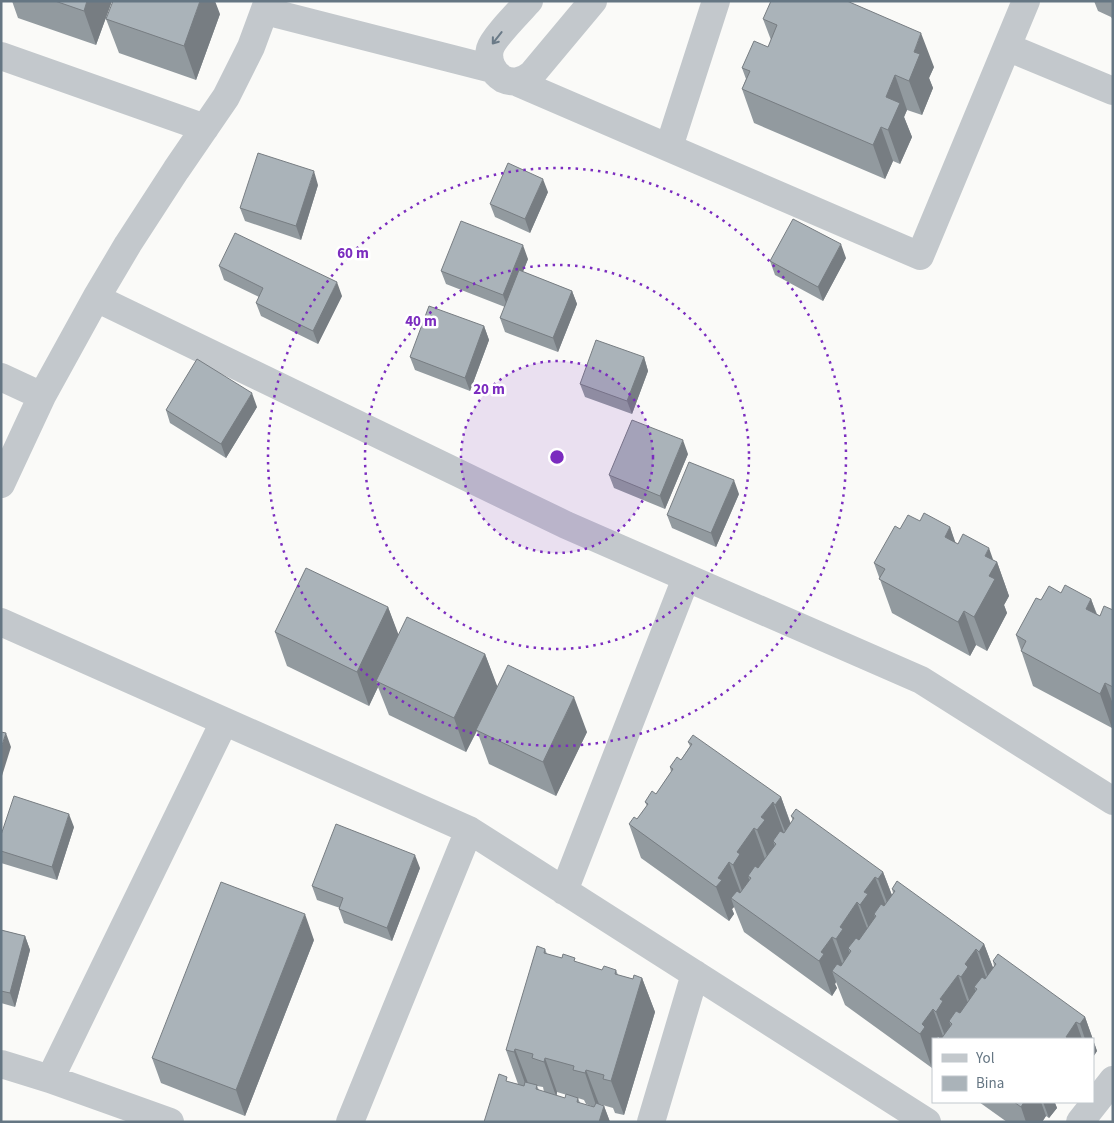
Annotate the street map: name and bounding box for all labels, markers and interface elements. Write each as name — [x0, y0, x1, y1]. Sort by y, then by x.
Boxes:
one-way arrow — [492, 31, 503, 44]
text: 60 m — [337, 243, 369, 264]
text: 40 m — [405, 311, 437, 332]
text: 20 m — [473, 379, 505, 400]
centre of rings — [548, 448, 566, 466]
legend — [932, 1038, 1094, 1103]
text: Yol — [975, 1048, 995, 1069]
text: Bina — [976, 1073, 1004, 1094]

